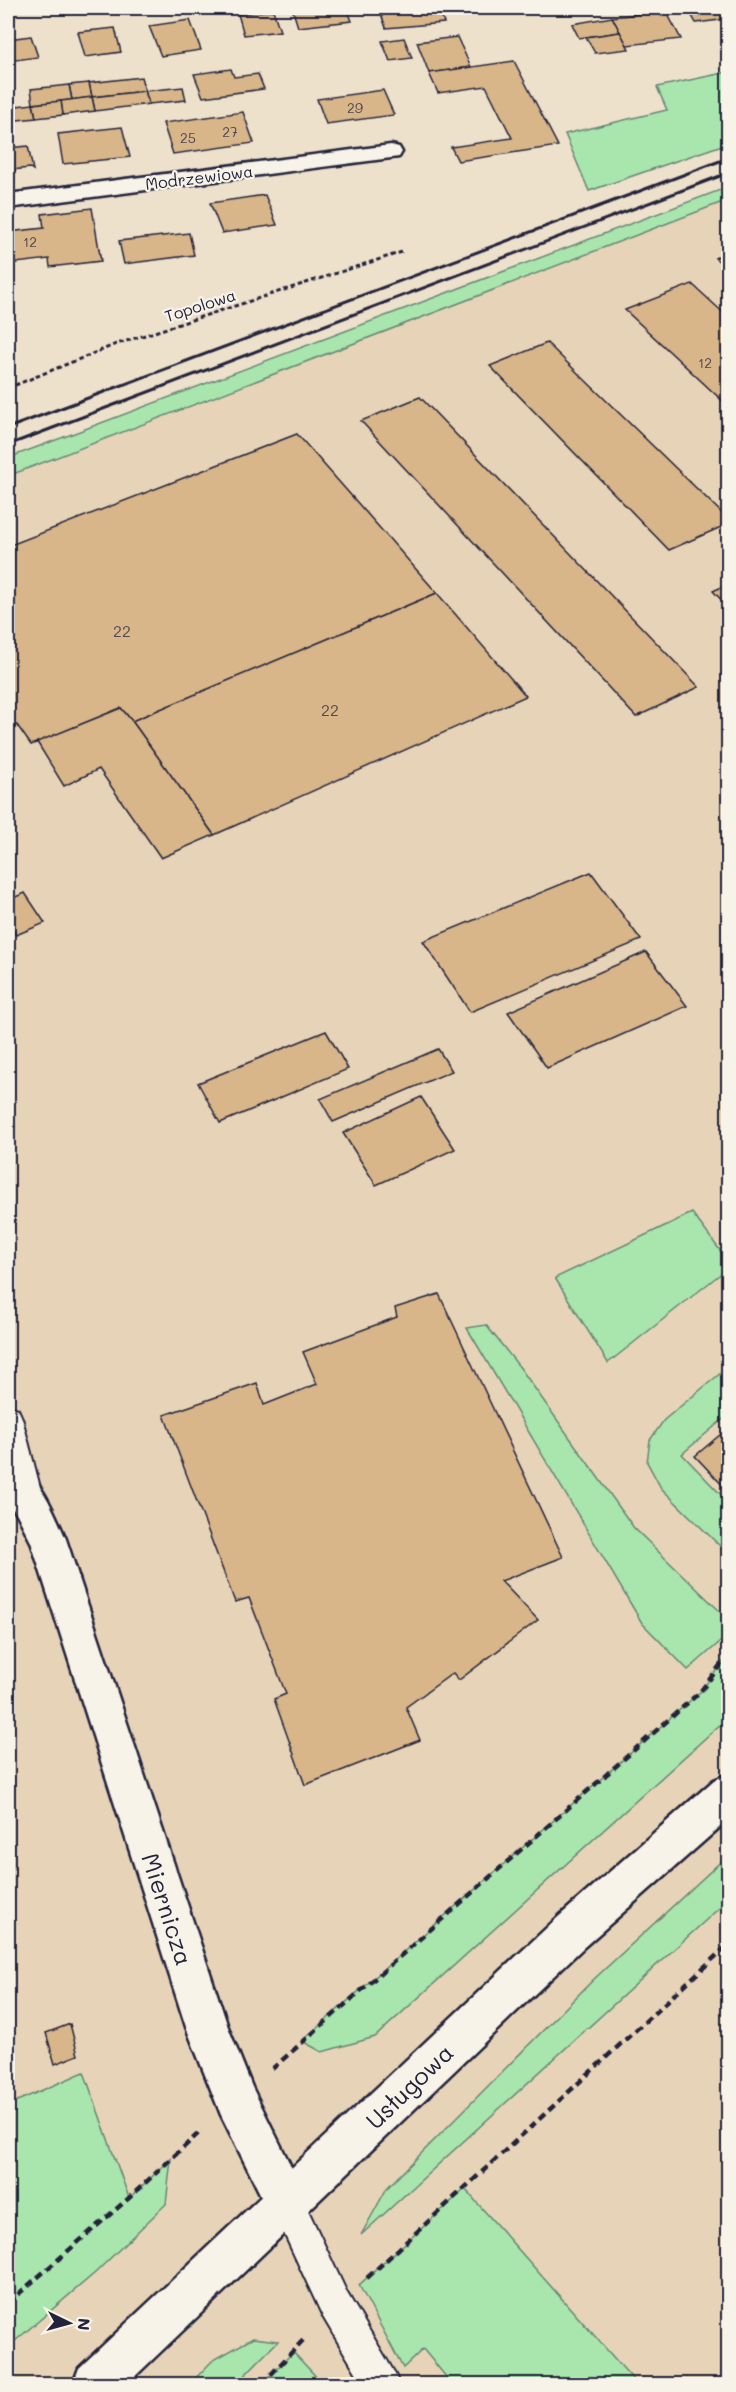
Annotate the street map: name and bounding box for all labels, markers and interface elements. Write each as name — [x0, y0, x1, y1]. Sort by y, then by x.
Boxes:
house number: 29 — [347, 98, 363, 117]
house number: 27 — [222, 122, 238, 141]
house number: 25 — [180, 128, 196, 147]
street label: Modrzewiowa — [144, 160, 254, 194]
house number: 12 — [23, 232, 37, 251]
street label: Topolowa — [162, 284, 238, 326]
house number: 12 — [698, 353, 712, 372]
house number: 22 — [113, 620, 131, 641]
house number: 22 — [321, 699, 339, 720]
street label: Miernicza — [135, 1849, 201, 1969]
street label: Usługowa — [359, 2037, 459, 2135]
north arrow — [39, 2293, 99, 2353]
text: N — [73, 2317, 95, 2331]

